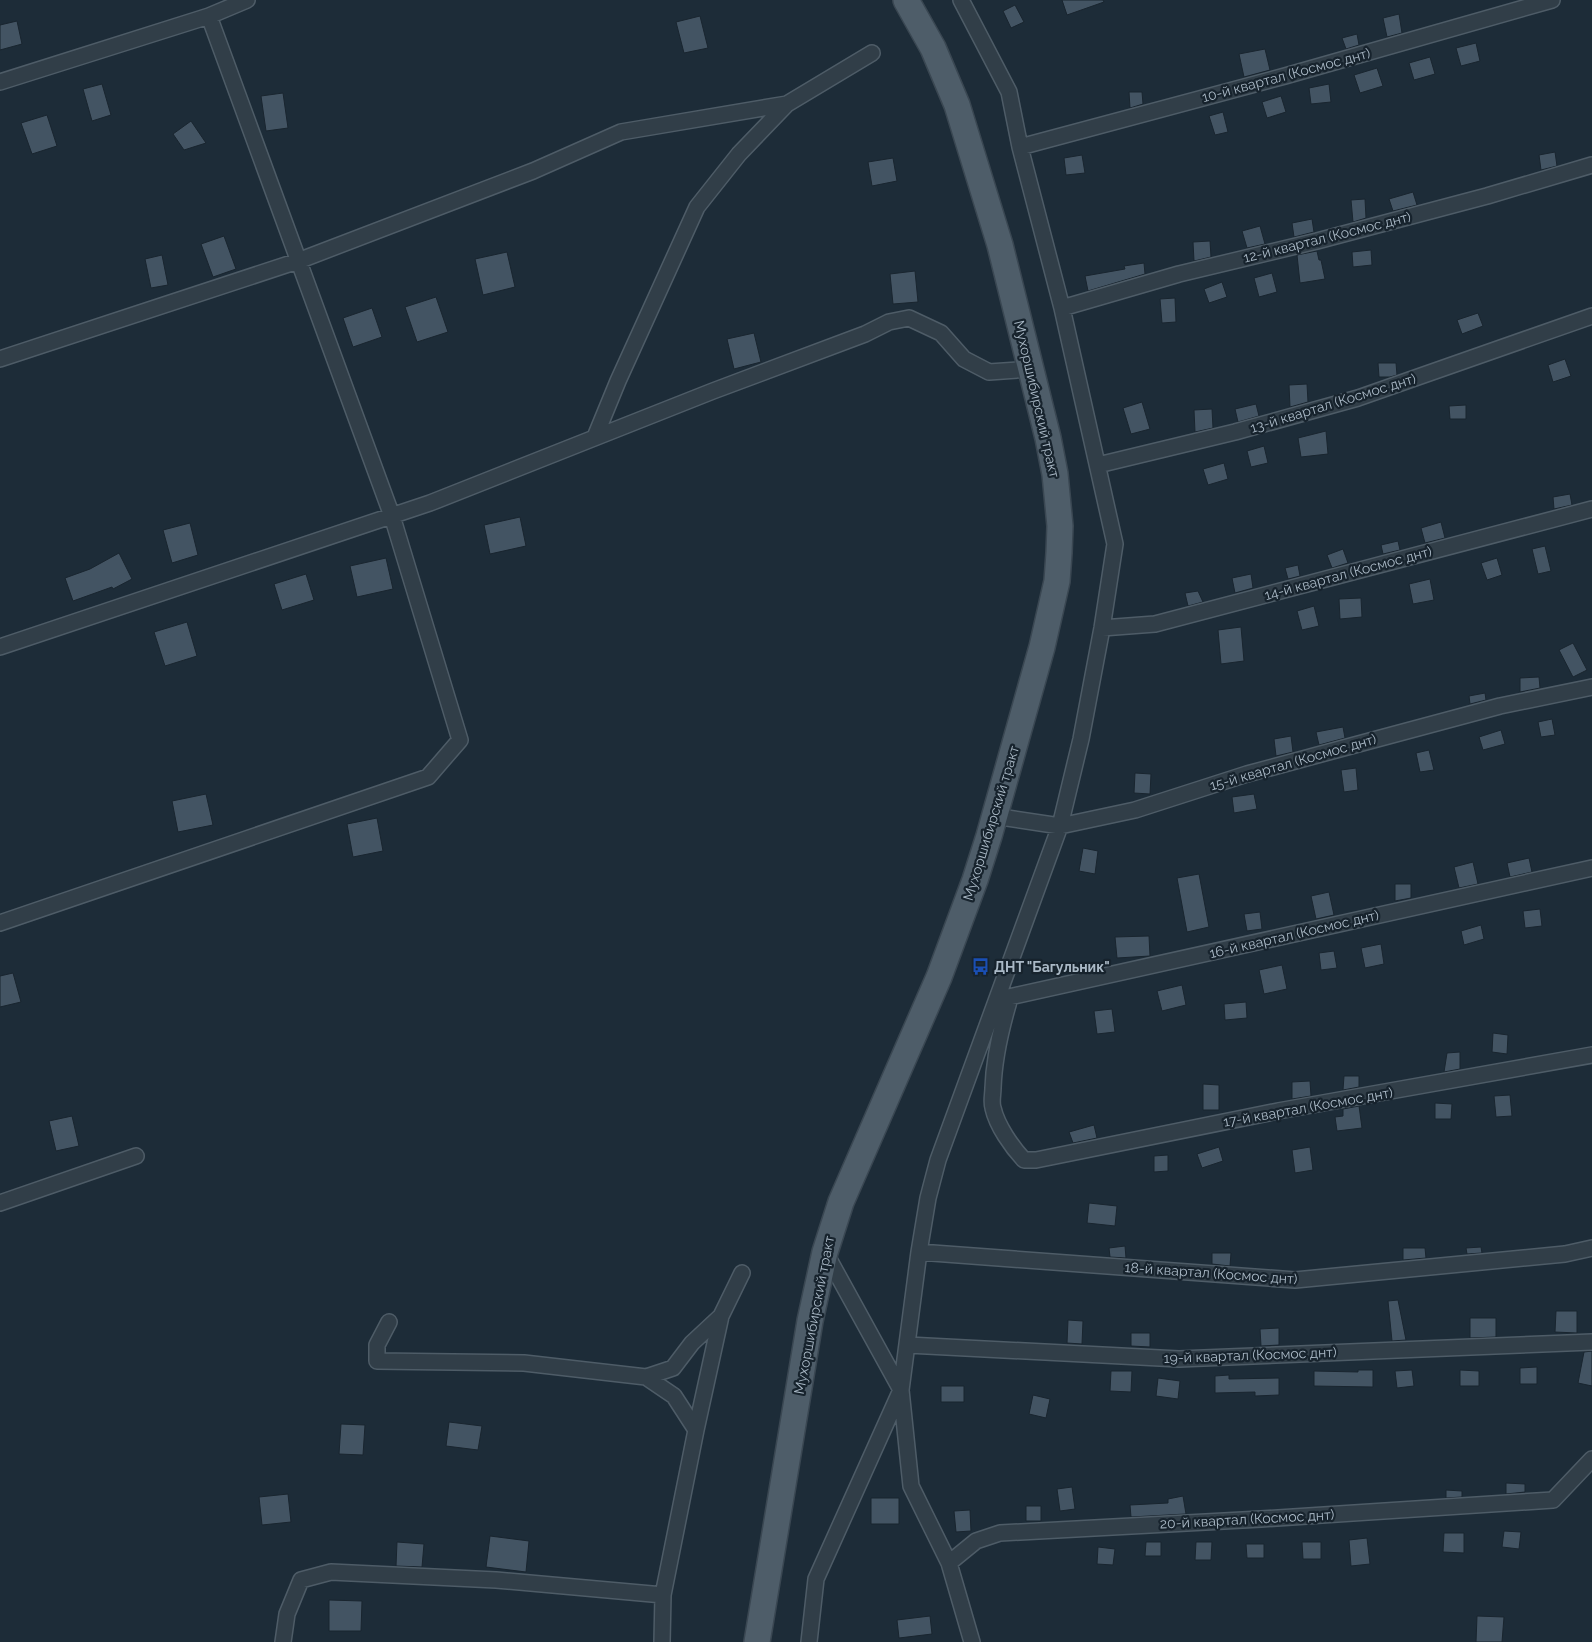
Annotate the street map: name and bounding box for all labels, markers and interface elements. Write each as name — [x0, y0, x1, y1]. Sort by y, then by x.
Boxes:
street label: 10-й квартал (Космос днт) — [1200, 45, 1372, 105]
street label: 12-й квартал (Космос днт) — [1242, 208, 1413, 266]
street label: Мухоршибирский тракт — [1011, 319, 1063, 480]
street label: 13-й квартал (Космос днт) — [1248, 370, 1418, 436]
street label: 14-й квартал (Космос днт) — [1263, 543, 1434, 603]
street label: 15-й квартал (Космос днт) — [1208, 730, 1378, 793]
street label: Мухоршибирский тракт — [960, 743, 1022, 902]
street label: 16-й квартал (Космос днт) — [1208, 907, 1380, 961]
bus stop icon: ДНТ "Багульник" — [970, 957, 990, 977]
place label: ДНТ "Багульник" — [994, 959, 1110, 975]
street label: 17-й квартал (Космос днт) — [1222, 1084, 1394, 1130]
street label: Мухоршибирский тракт — [791, 1234, 837, 1396]
street label: 18-й квартал (Космос днт) — [1124, 1259, 1298, 1287]
street label: 19-й квартал (Космос днт) — [1163, 1344, 1337, 1366]
street label: 20-й квартал (Космос днт) — [1159, 1506, 1335, 1532]

